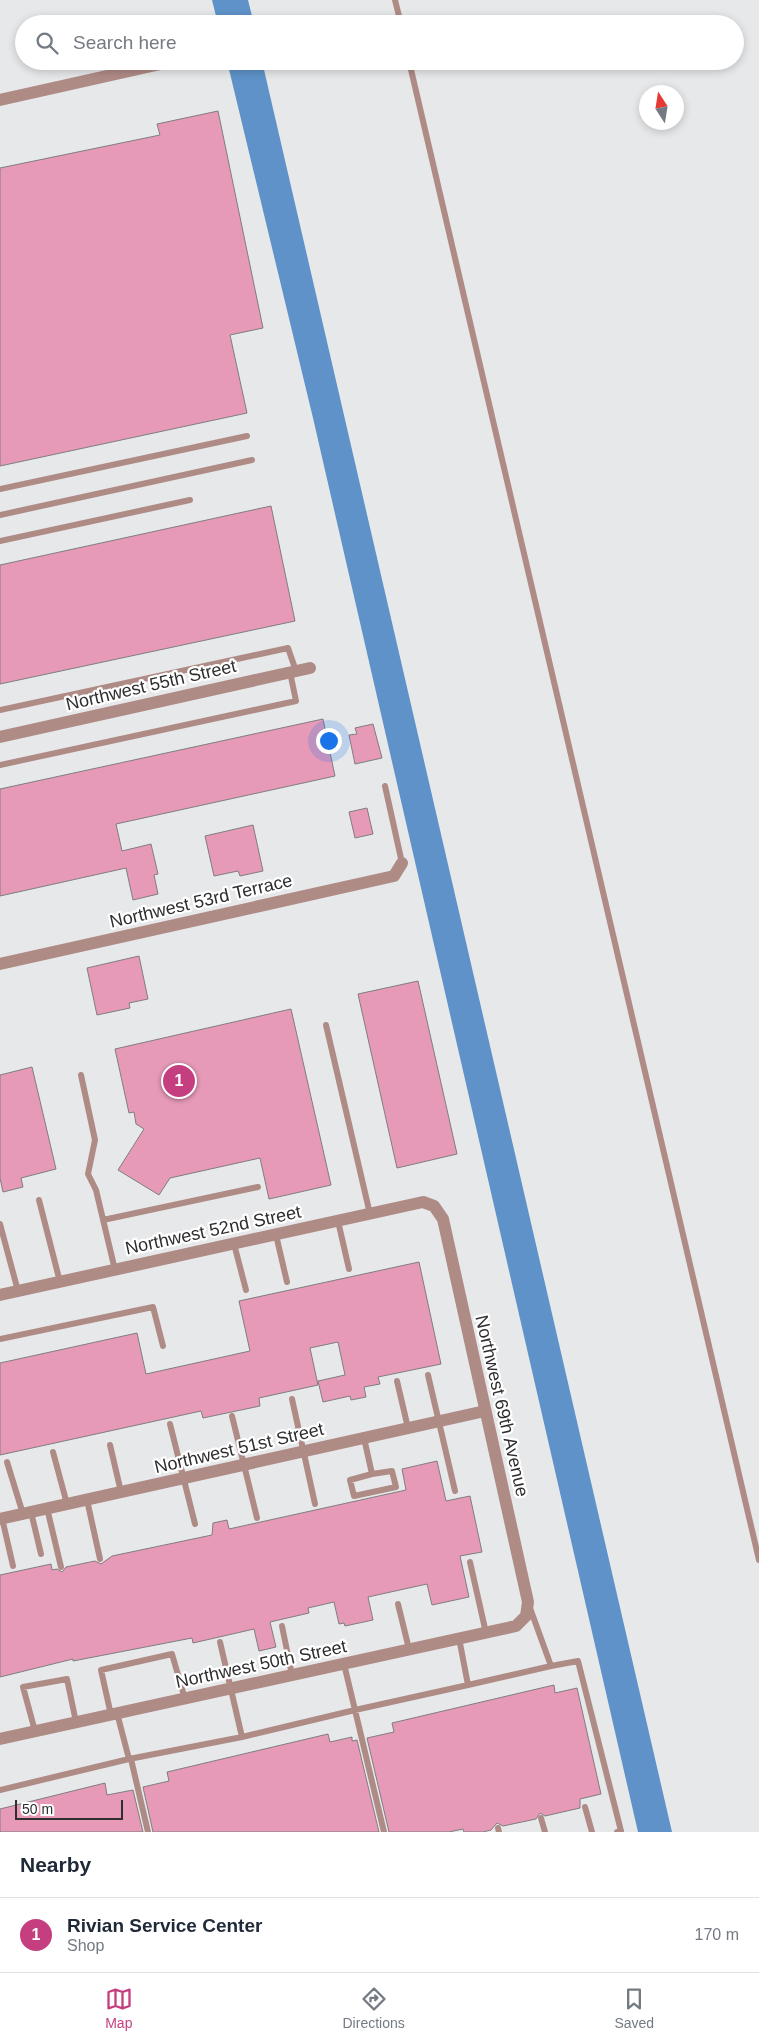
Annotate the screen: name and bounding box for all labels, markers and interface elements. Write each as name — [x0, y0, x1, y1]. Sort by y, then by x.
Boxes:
search box — [15, 15, 744, 70]
icon: search — [33, 29, 61, 57]
text: Search here — [73, 32, 177, 53]
north arrow — [639, 85, 684, 130]
street label: Northwest 55th Street — [64, 656, 238, 714]
your location — [316, 728, 342, 754]
street label: Northwest 53rd Terrace — [108, 870, 294, 932]
pin: 1 — [163, 1062, 195, 1100]
street label: Northwest 52nd Street — [123, 1202, 303, 1258]
street label: Northwest 69th Avenue — [471, 1313, 533, 1499]
street label: Northwest 51st Street — [152, 1419, 326, 1477]
street label: Northwest 50th Street — [174, 1636, 348, 1692]
scale bar — [15, 1797, 122, 1820]
text: 50 m — [22, 1801, 53, 1817]
text: Nearby — [20, 1853, 91, 1876]
text: Rivian Service Center — [67, 1915, 262, 1936]
text: 1 — [32, 1926, 40, 1943]
text: 170 m — [695, 1926, 739, 1943]
text: Shop — [67, 1937, 104, 1954]
tab: Map — [105, 1985, 133, 2031]
tab: Directions — [343, 1985, 405, 2031]
tab: Saved — [614, 1985, 654, 2031]

